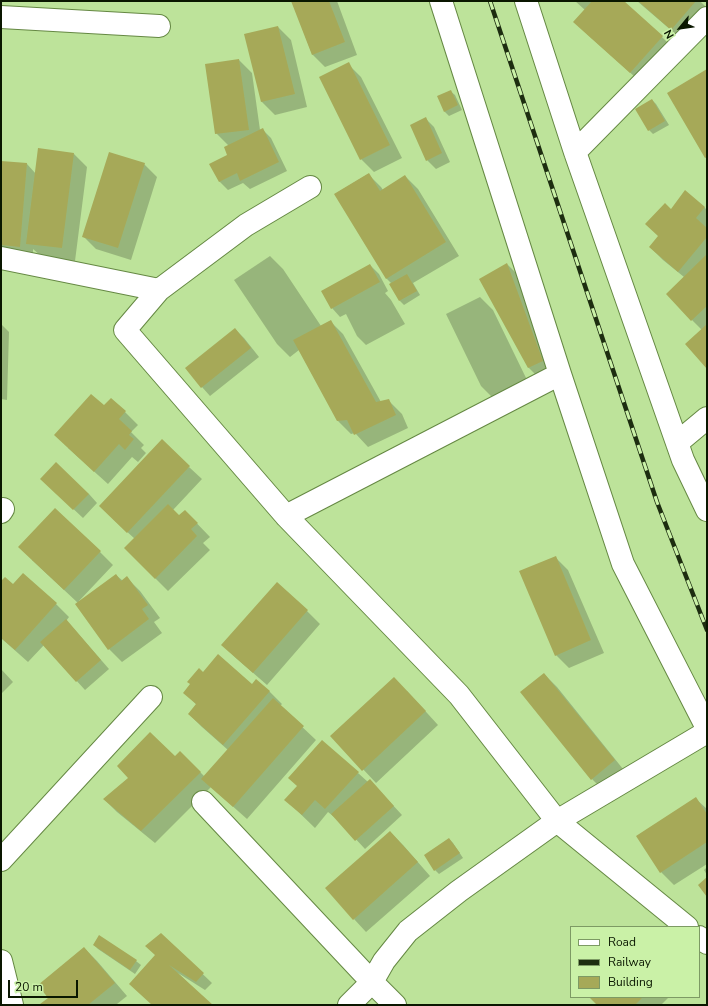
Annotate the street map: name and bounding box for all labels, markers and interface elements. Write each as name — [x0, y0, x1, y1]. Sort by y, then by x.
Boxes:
north arrow — [660, 8, 700, 48]
text: N — [661, 27, 678, 41]
legend — [570, 926, 700, 998]
text: Road — [608, 934, 636, 950]
text: Railway — [608, 954, 651, 970]
scale bar — [10, 972, 80, 998]
text: Building — [608, 974, 653, 990]
text: 20 m — [15, 979, 43, 995]

